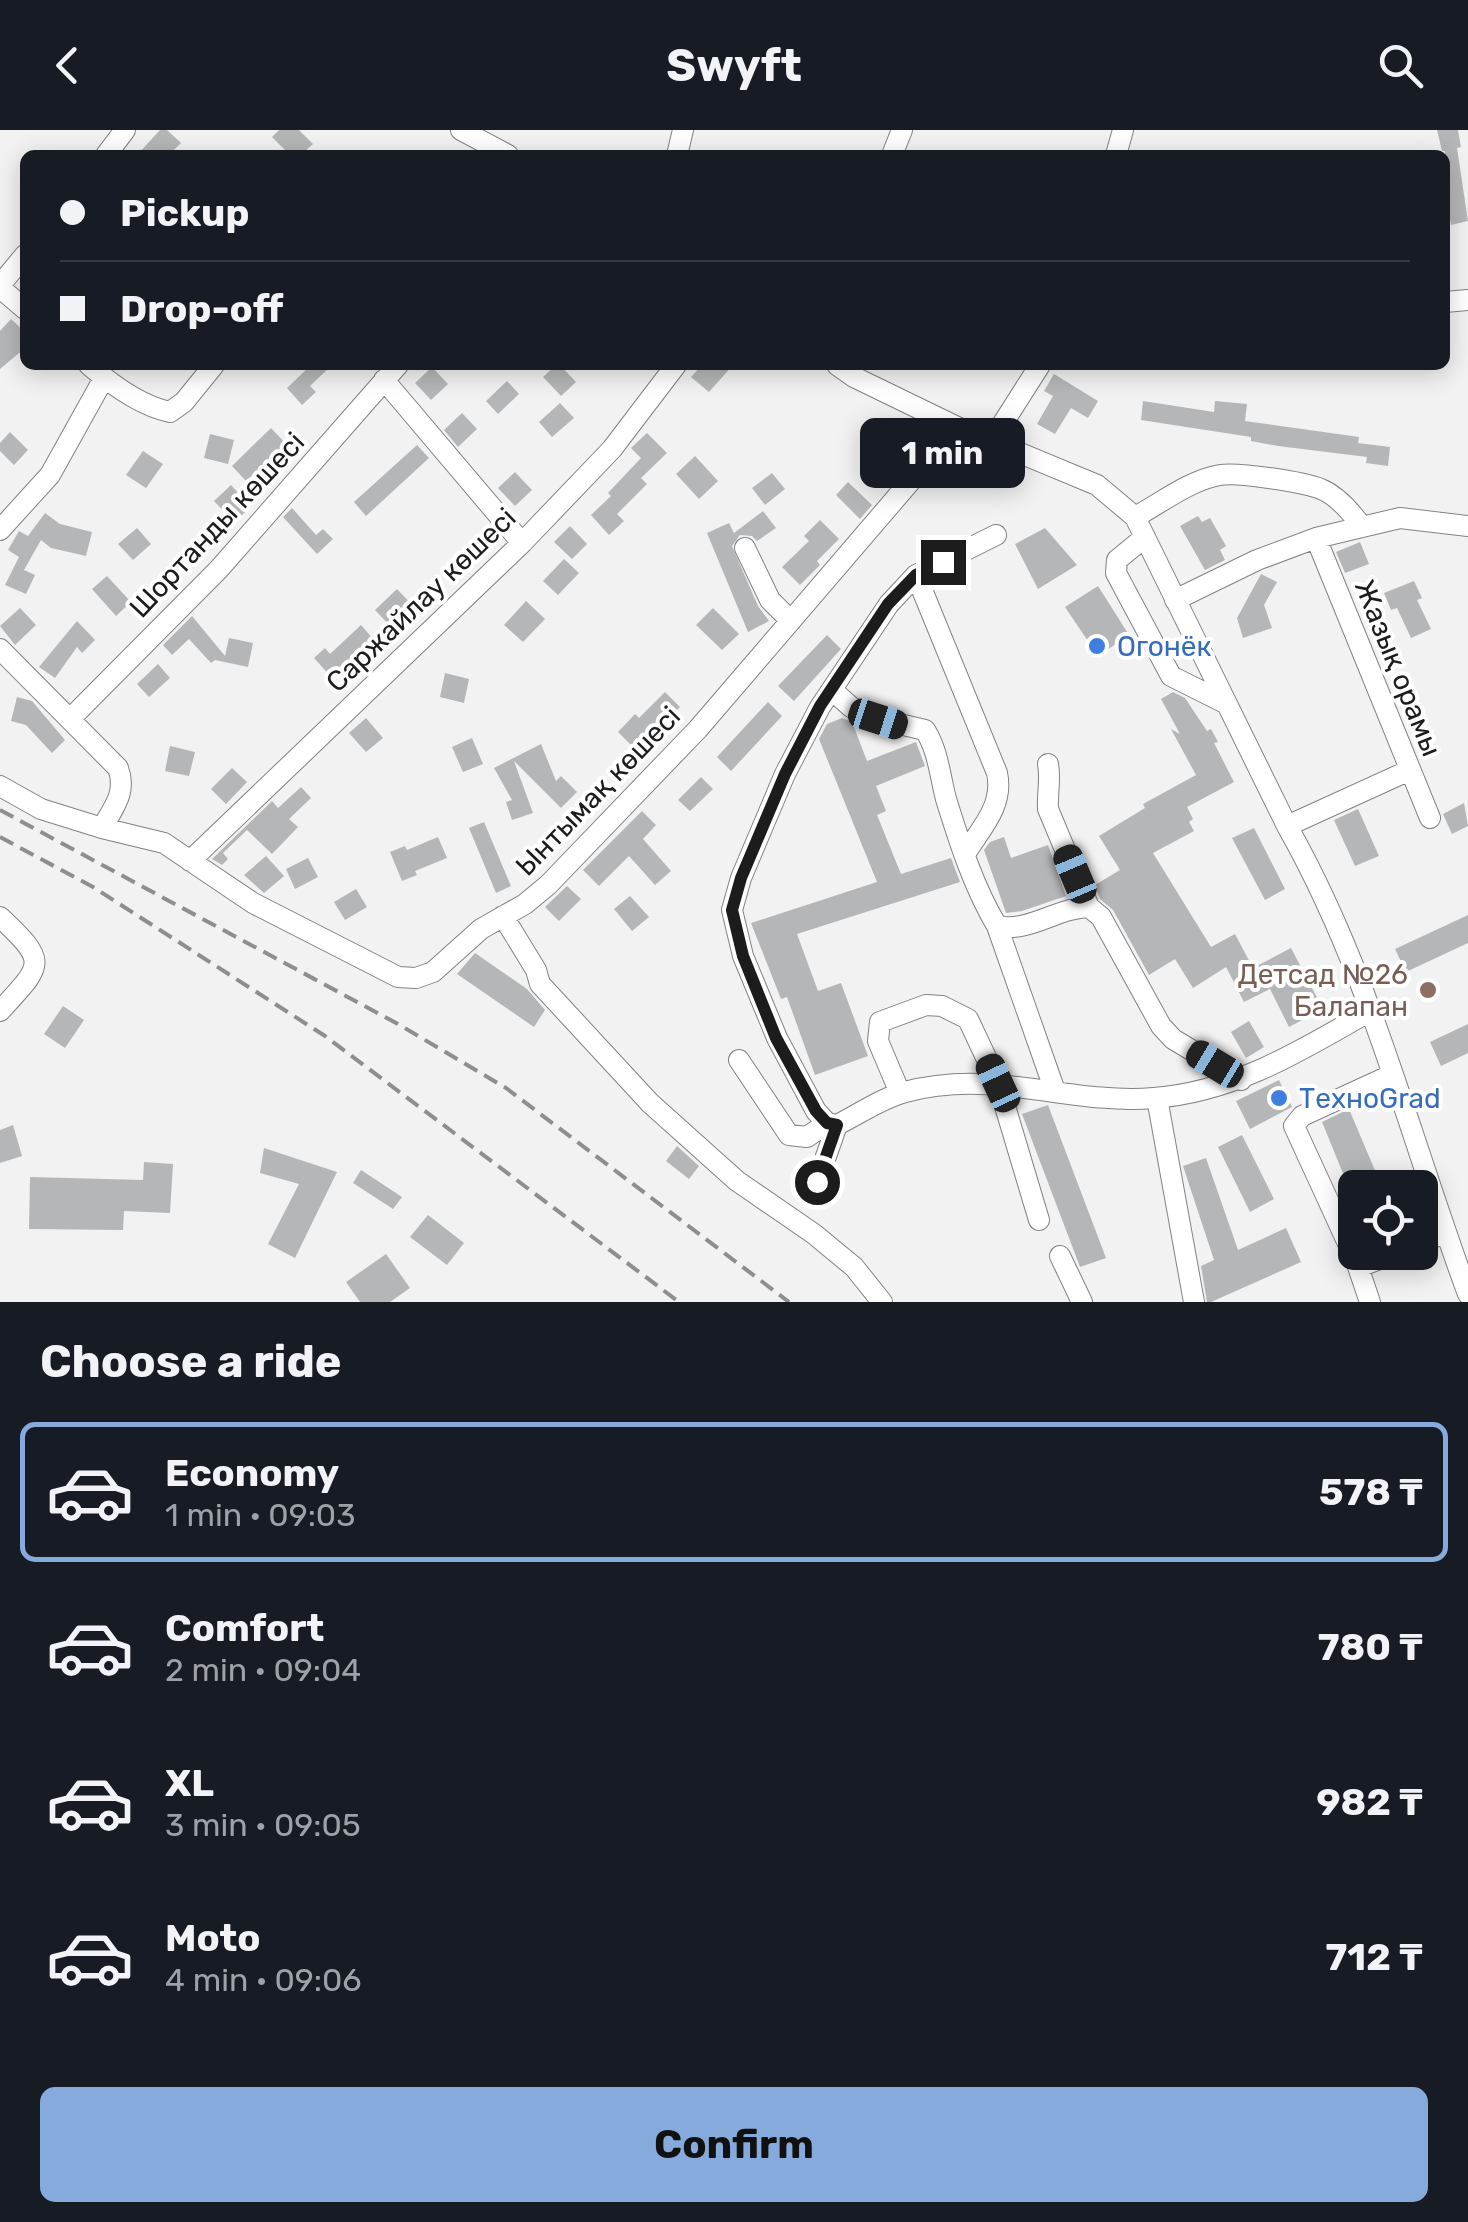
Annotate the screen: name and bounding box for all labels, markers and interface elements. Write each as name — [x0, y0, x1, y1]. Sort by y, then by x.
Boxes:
icon: back — [40, 38, 95, 93]
icon: search — [1373, 38, 1428, 93]
text: Swyft — [666, 39, 802, 92]
text: Pickup — [120, 190, 249, 236]
text: Drop-off — [120, 286, 283, 332]
callout: 1 min — [860, 417, 1026, 487]
street label: Шортанды көшесі — [123, 426, 311, 624]
text: 1 min — [902, 434, 983, 472]
street label: Саржайлау көшесі — [319, 501, 523, 699]
route end — [921, 540, 966, 585]
street label: Жазық орамы — [1348, 575, 1448, 761]
place label: Огонёк — [1117, 630, 1212, 663]
marker: Огонёк — [1086, 635, 1108, 657]
car — [845, 695, 911, 743]
street label: Ынтымақ көшесі — [509, 700, 687, 882]
car — [1049, 841, 1101, 907]
place label: Детсад №26 Балапан — [1238, 958, 1408, 1023]
marker: Детсад №26 Балапан — [1417, 979, 1439, 1001]
car — [1182, 1036, 1248, 1092]
car — [972, 1049, 1024, 1117]
place label: ТехноGrad — [1299, 1082, 1441, 1115]
marker: ТехноGrad — [1268, 1087, 1290, 1109]
route start — [795, 1160, 840, 1205]
map controls — [1338, 1170, 1438, 1270]
button: locate — [1338, 1170, 1438, 1270]
text: Choose a ride — [40, 1335, 342, 1388]
icon: car — [45, 1447, 135, 1537]
text: Economy — [165, 1450, 339, 1496]
text: 578 ₸ — [1319, 1469, 1423, 1515]
text: 1 min · 09:03 — [165, 1496, 355, 1534]
icon: car — [45, 1602, 135, 1692]
text: Comfort — [165, 1605, 324, 1651]
text: 780 ₸ — [1318, 1624, 1423, 1670]
text: 2 min · 09:04 — [165, 1651, 361, 1689]
icon: car — [45, 1757, 135, 1847]
text: XL — [165, 1760, 214, 1806]
text: 982 ₸ — [1316, 1779, 1423, 1825]
text: 3 min · 09:05 — [165, 1806, 361, 1844]
icon: car — [45, 1912, 135, 2002]
text: Moto — [165, 1915, 261, 1961]
text: 712 ₸ — [1326, 1934, 1423, 1980]
text: 4 min · 09:06 — [165, 1961, 362, 1999]
button: Confirm — [40, 2087, 1428, 2202]

